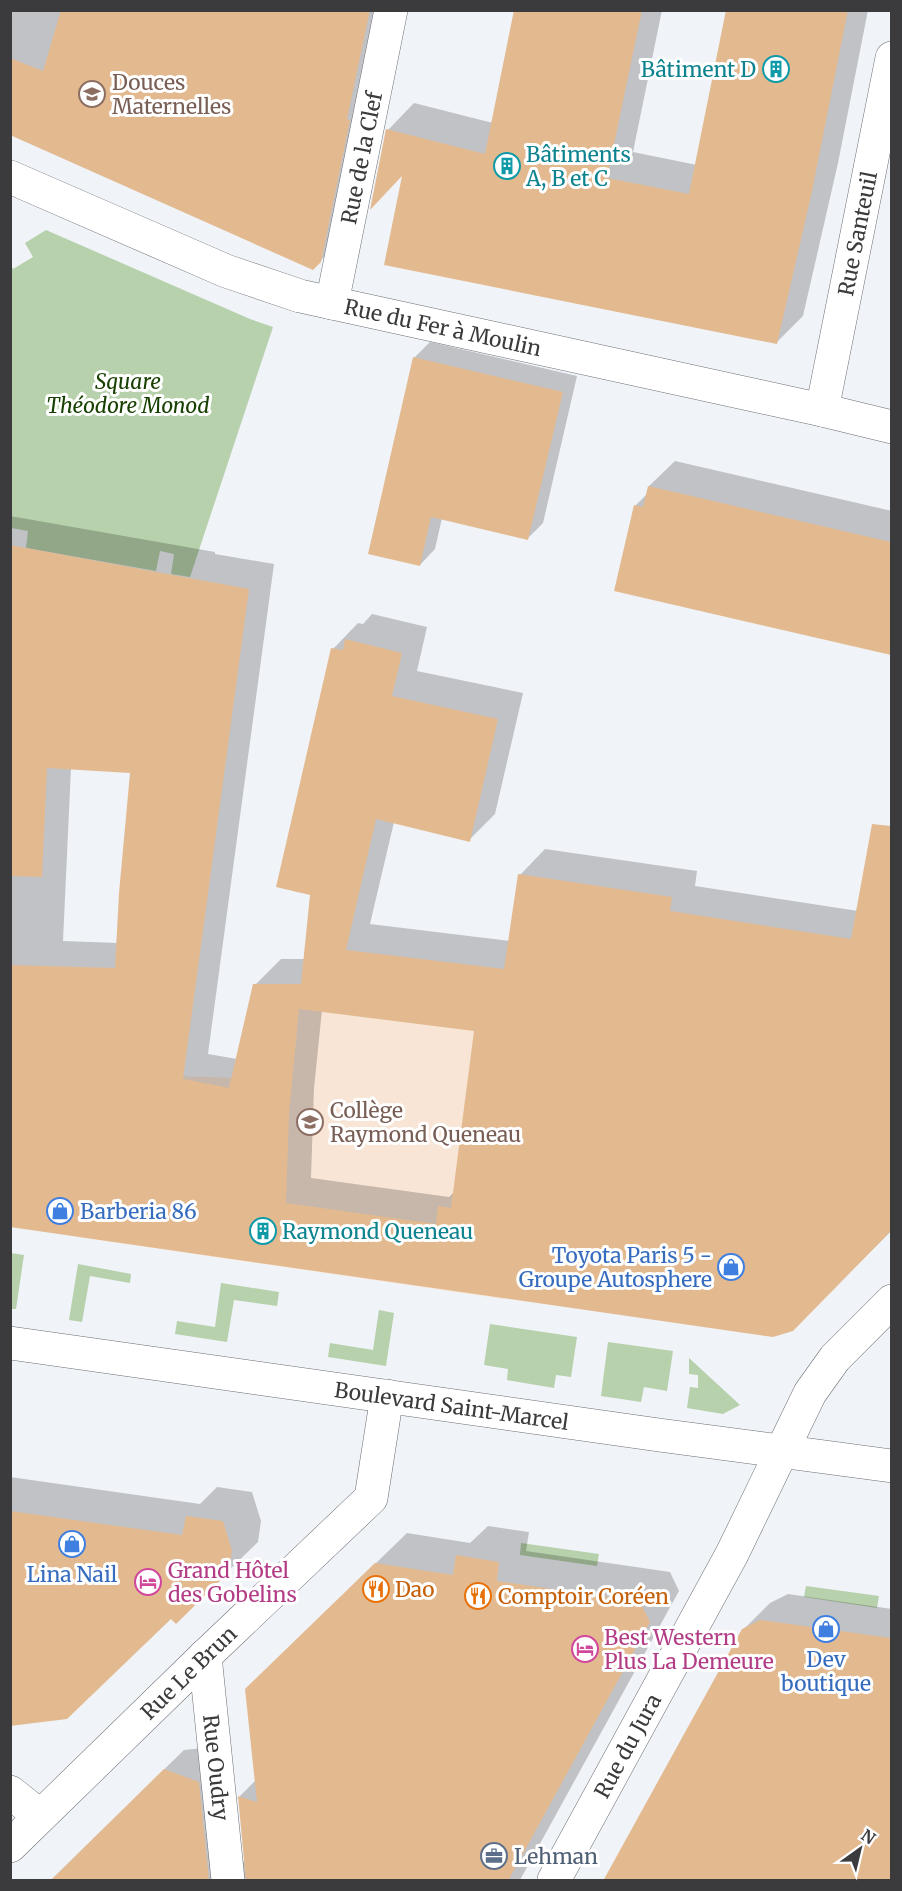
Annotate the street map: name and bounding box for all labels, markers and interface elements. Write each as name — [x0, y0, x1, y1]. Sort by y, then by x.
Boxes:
building icon: Bâtiment D — [761, 54, 791, 84]
place label: Bâtiment D — [641, 56, 756, 83]
place label: Douces Maternelles — [112, 69, 231, 120]
school or university icon: Douces Maternelles — [77, 79, 107, 109]
street label: Rue de la Clef — [335, 89, 388, 226]
place label: Bâtiments A, B et C — [525, 141, 631, 192]
building icon: Bâtiments A, B et C — [492, 151, 522, 181]
street label: Rue Santeuil — [832, 168, 883, 298]
street label: Rue du Fer à Moulin — [342, 293, 544, 362]
park label: Square Théodore Monod — [46, 368, 210, 419]
place label: Collège Raymond Queneau — [330, 1097, 521, 1148]
school or university icon: Collège Raymond Queneau — [295, 1107, 325, 1137]
shop icon: Barberia 86 — [45, 1196, 75, 1226]
place label: Barberia 86 — [80, 1198, 197, 1225]
building icon: Raymond Queneau — [248, 1216, 278, 1246]
place label: Raymond Queneau — [282, 1218, 473, 1245]
place label: Toyota Paris 5 - Groupe Autosphere — [519, 1242, 712, 1293]
shop icon: Toyota Paris 5 - Groupe Autosphere — [716, 1252, 746, 1282]
street label: Boulevard Saint-Marcel — [333, 1376, 571, 1436]
shop icon: Lina Nail — [57, 1529, 87, 1559]
place label: Grand Hôtel des Gobelins — [168, 1557, 297, 1608]
place label: Lina Nail — [27, 1561, 118, 1588]
hotel icon: Grand Hôtel des Gobelins — [133, 1567, 163, 1597]
restaurant icon: Dao — [361, 1574, 391, 1604]
place label: Dao — [395, 1576, 434, 1603]
restaurant icon: Comptoir Coréen — [463, 1581, 493, 1611]
place label: Comptoir Coréen — [498, 1583, 669, 1610]
shop icon: Dev boutique — [811, 1614, 841, 1644]
street label: Rue Le Brun — [135, 1620, 242, 1725]
place label: Best Western Plus La Demeure — [604, 1624, 774, 1675]
hotel icon: Best Western Plus La Demeure — [570, 1634, 600, 1664]
place label: Dev boutique — [780, 1646, 871, 1697]
street label: Rue du Jura — [588, 1689, 667, 1803]
street label: Rue Oudry — [198, 1713, 235, 1823]
north arrow — [830, 1819, 890, 1879]
text: N — [858, 1825, 880, 1849]
office icon: Lehman — [479, 1841, 509, 1871]
place label: Lehman — [514, 1843, 598, 1870]

